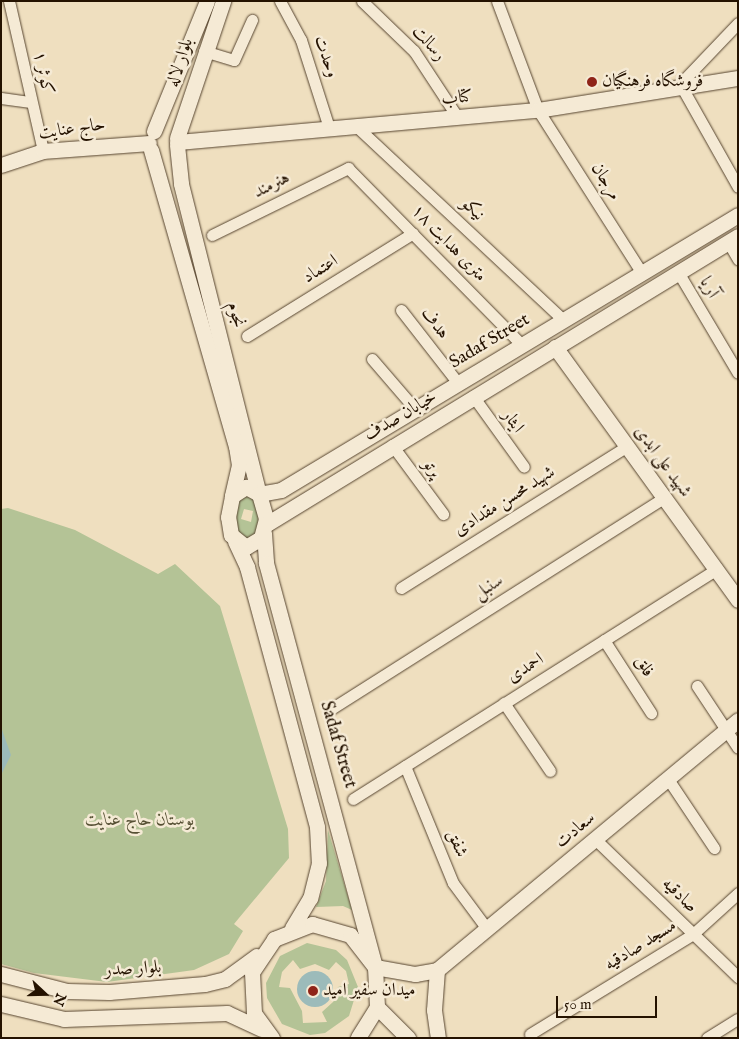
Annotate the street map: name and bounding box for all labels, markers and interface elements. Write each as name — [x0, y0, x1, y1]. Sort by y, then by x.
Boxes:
street label: رسالت — [406, 22, 450, 66]
street label: وحدت — [308, 33, 342, 81]
street label: بلوار لاله — [163, 36, 199, 90]
street label: کوثر ۱ — [27, 50, 57, 96]
place label: فروشگاه فرهنگیان — [602, 71, 703, 93]
marker: فروشگاه فرهنگیان — [586, 76, 598, 88]
street label: کتاب — [441, 87, 473, 111]
street label: حاج عنایت — [37, 115, 107, 145]
street label: مرجان — [585, 159, 625, 205]
street label: هنرمند — [250, 168, 294, 204]
street label: نیکو — [456, 194, 488, 226]
street label: ۱۸ متری هدایت — [406, 201, 490, 287]
street label: اعتماد — [299, 251, 343, 289]
street label: آریا — [693, 274, 723, 302]
street label: نجوم — [221, 300, 249, 330]
street label: هدف — [415, 304, 453, 344]
street label: Sadaf Street — [446, 310, 534, 374]
street label: خیابان صدف — [361, 387, 441, 447]
street label: ایثار — [496, 406, 528, 438]
street label: شهید علی ابدی — [629, 422, 695, 502]
street label: پرتو — [417, 455, 445, 483]
street label: شهید محسن مقدادی — [450, 462, 560, 542]
street label: سنبل — [470, 571, 508, 605]
street label: احمدی — [504, 649, 548, 689]
street label: فلق — [628, 652, 658, 682]
street label: Sadaf Street — [314, 699, 360, 791]
street label: سعادت — [552, 808, 600, 854]
park label: بوستان حاج عنایت — [85, 810, 195, 832]
street label: شفق — [441, 827, 471, 861]
street label: صادقیه — [657, 874, 701, 918]
street label: مسجد صادقیه — [601, 915, 681, 977]
street label: بلوار صدر — [104, 958, 162, 982]
north arrow — [20, 969, 70, 1019]
place label: میدان سفیر امید — [323, 980, 416, 1002]
marker: میدان سفیر امید — [307, 985, 319, 997]
scale bar — [559, 986, 660, 1018]
text: N — [48, 990, 70, 1008]
text: 50 m — [564, 995, 592, 1014]

